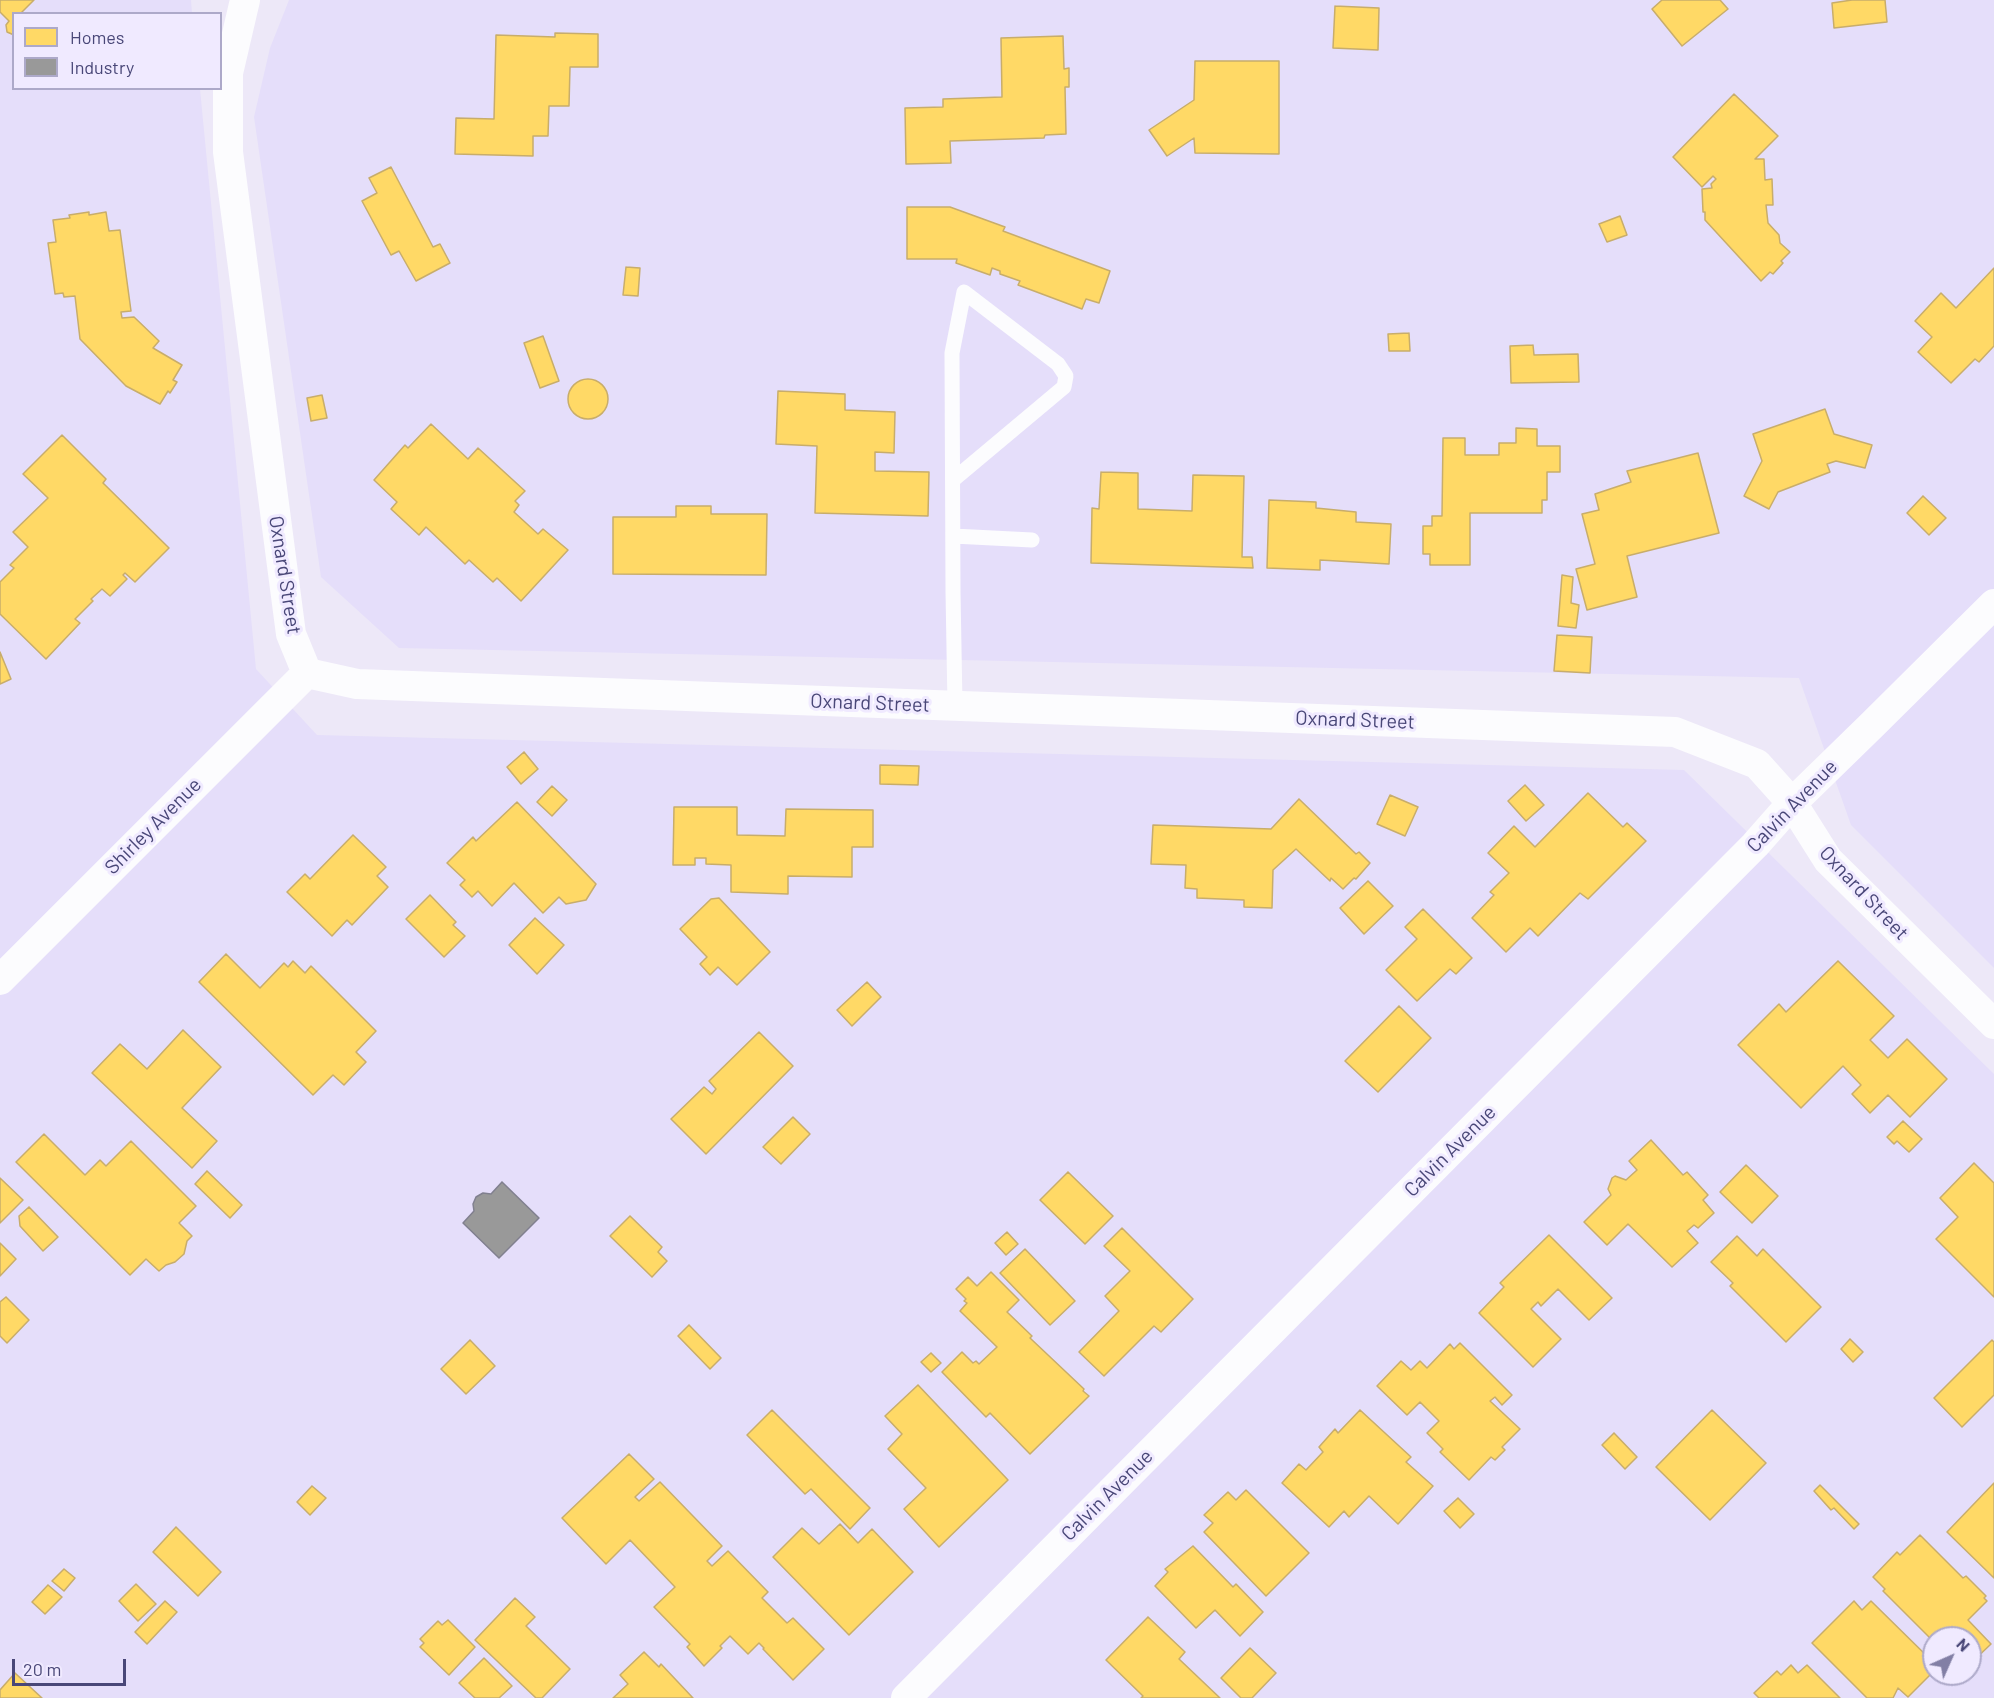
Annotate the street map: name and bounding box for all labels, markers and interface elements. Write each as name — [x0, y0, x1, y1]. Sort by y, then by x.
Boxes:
legend — [12, 12, 222, 90]
text: Homes — [70, 26, 124, 48]
text: Industry — [70, 56, 134, 78]
street label: Oxnard Street — [264, 514, 306, 636]
street label: Oxnard Street — [810, 689, 930, 717]
street label: Oxnard Street — [1295, 706, 1415, 734]
street label: Calvin Avenue — [1742, 755, 1842, 857]
street label: Shirley Avenue — [100, 773, 206, 879]
street label: Oxnard Street — [1814, 841, 1914, 945]
street label: Calvin Avenue — [1399, 1100, 1501, 1202]
street label: Calvin Avenue — [1056, 1444, 1158, 1546]
north arrow — [1922, 1626, 1982, 1686]
text: N — [1953, 1634, 1974, 1655]
scale bar — [15, 1647, 129, 1685]
text: 20 m — [23, 1658, 61, 1680]

